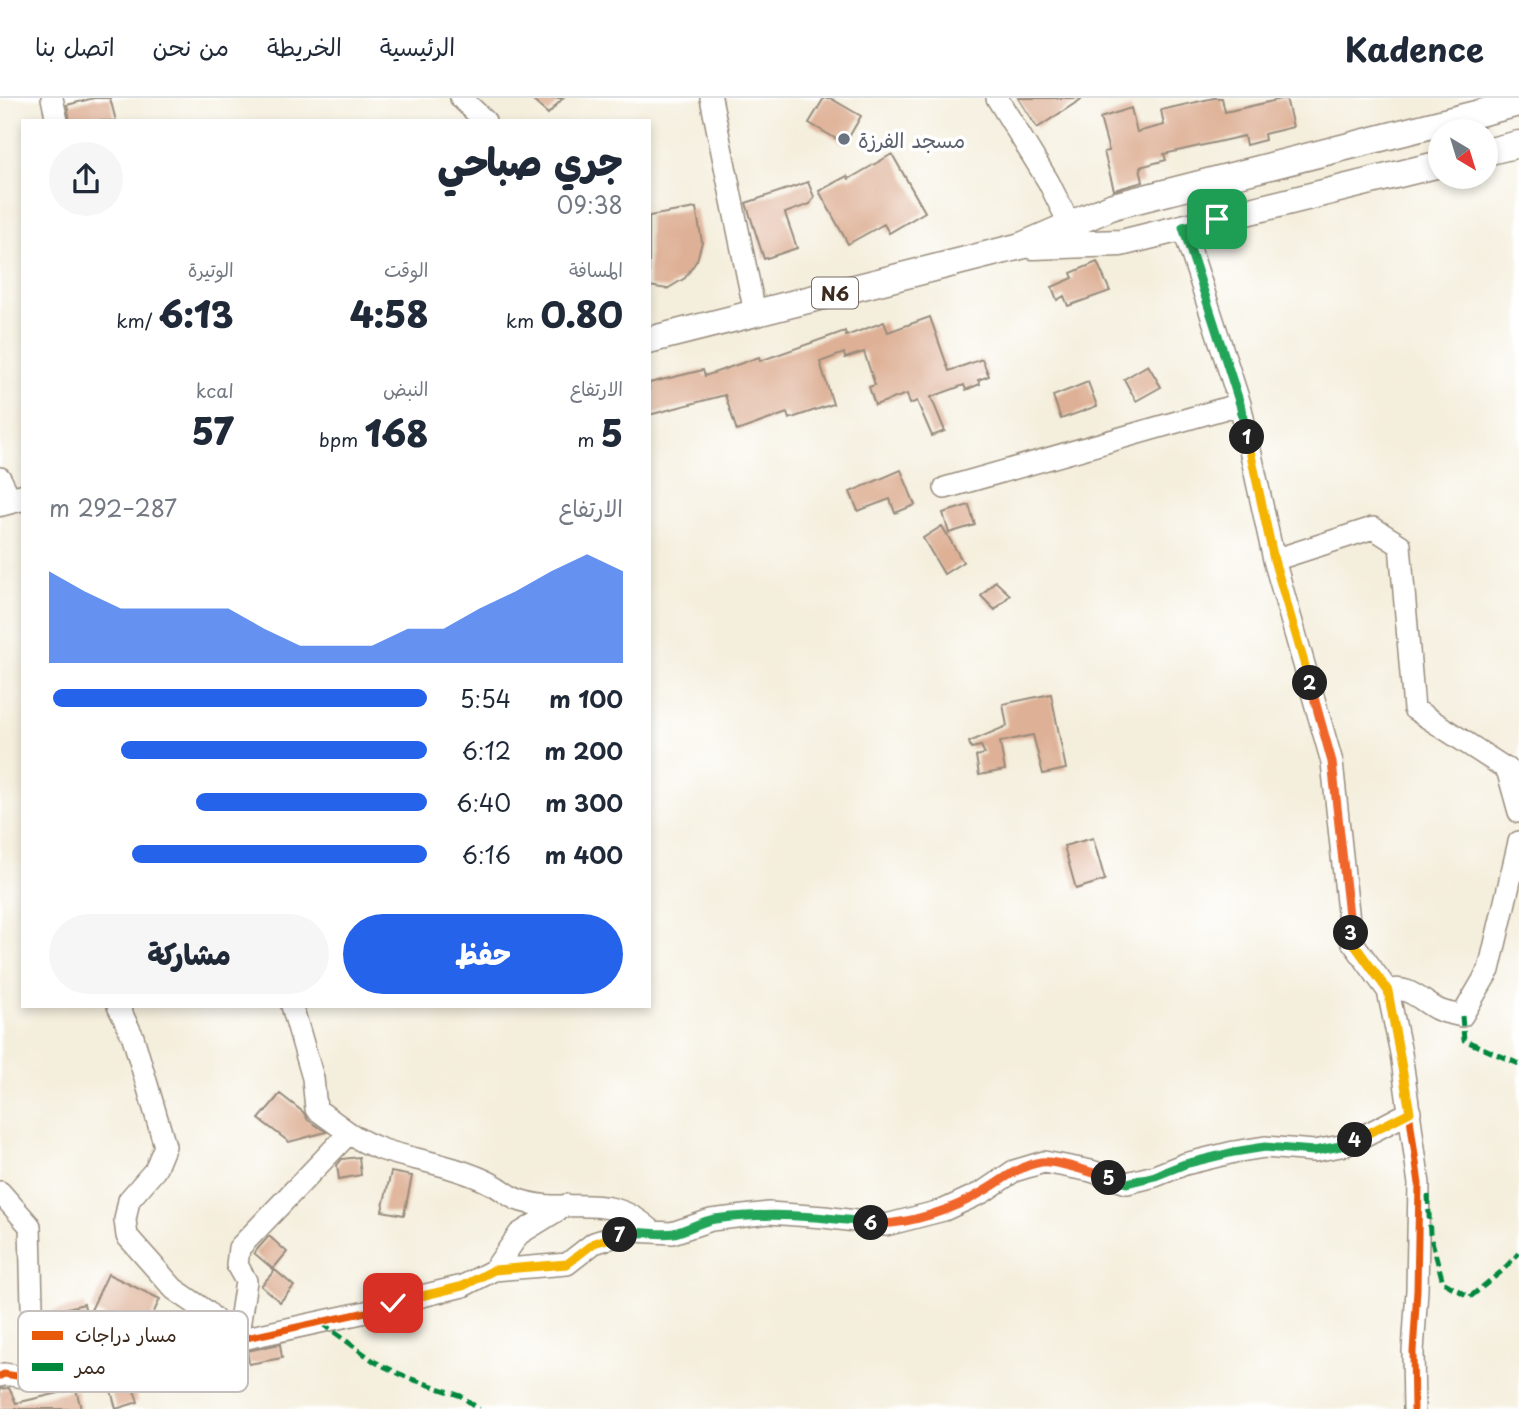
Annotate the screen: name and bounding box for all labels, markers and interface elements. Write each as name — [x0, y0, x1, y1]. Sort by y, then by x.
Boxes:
text: Kadence — [1345, 23, 1484, 73]
text: اتصل بنا — [35, 28, 115, 64]
text: من نحن — [153, 28, 229, 64]
text: الخريطة — [267, 28, 342, 64]
text: الرئيسية — [380, 28, 455, 64]
north arrow — [1428, 119, 1498, 189]
map controls — [1428, 119, 1498, 189]
place label: مسجد الفرزة — [858, 123, 965, 155]
marker: مسجد الفرزة — [836, 131, 852, 147]
text: جري صباحي — [437, 132, 623, 189]
button: share — [49, 142, 123, 216]
text: 09:38 — [557, 187, 623, 222]
pin — [1187, 189, 1247, 249]
icon: arrive — [1198, 200, 1236, 238]
text: الوتيرة — [188, 255, 234, 283]
text: الوقت — [384, 255, 428, 283]
text: المسافة — [569, 255, 623, 283]
road number: N6 — [812, 278, 858, 308]
text: 6:13 — [159, 287, 234, 340]
text: 4:58 — [350, 287, 428, 340]
text: 0.80 — [541, 287, 623, 340]
text: /km — [116, 306, 159, 334]
text: km — [506, 306, 541, 334]
text: النبض — [383, 374, 428, 402]
text: الارتفاع — [570, 374, 623, 402]
text: kcal — [196, 376, 234, 404]
text: 57 — [192, 404, 234, 457]
text: 168 — [365, 406, 428, 459]
text: 5 — [601, 406, 623, 459]
pin: 1 — [1230, 420, 1264, 454]
text: 1 — [1242, 422, 1251, 450]
text: bpm — [319, 425, 365, 453]
text: m — [577, 425, 601, 453]
text: 287–292 m — [49, 490, 177, 525]
text: الارتفاع — [559, 490, 623, 525]
pin: 2 — [1292, 666, 1328, 700]
text: 2 — [1303, 668, 1316, 696]
text: 5:54 — [460, 681, 511, 716]
text: 100 m — [549, 681, 623, 716]
text: 6:12 — [462, 733, 511, 768]
text: 200 m — [544, 733, 623, 768]
text: 6:40 — [456, 785, 511, 820]
text: 300 m — [545, 785, 623, 820]
text: 6:16 — [462, 837, 511, 872]
text: 400 m — [545, 837, 623, 872]
button: مشاركة — [49, 914, 329, 994]
button: حفظ — [343, 914, 623, 994]
pin: 3 — [1334, 916, 1368, 950]
text: 3 — [1344, 918, 1357, 946]
pin: 4 — [1338, 1122, 1372, 1158]
text: 4 — [1348, 1125, 1361, 1153]
pin: 5 — [1092, 1160, 1126, 1196]
text: 5 — [1102, 1163, 1115, 1191]
pin: 6 — [854, 1206, 888, 1240]
text: 6 — [864, 1208, 877, 1236]
pin: 7 — [602, 1218, 638, 1252]
text: 7 — [614, 1220, 625, 1248]
pin — [363, 1273, 423, 1333]
icon: check — [374, 1284, 412, 1322]
legend — [18, 1311, 248, 1392]
text: مسار دراجات — [75, 1320, 177, 1348]
text: ممر — [73, 1352, 106, 1380]

